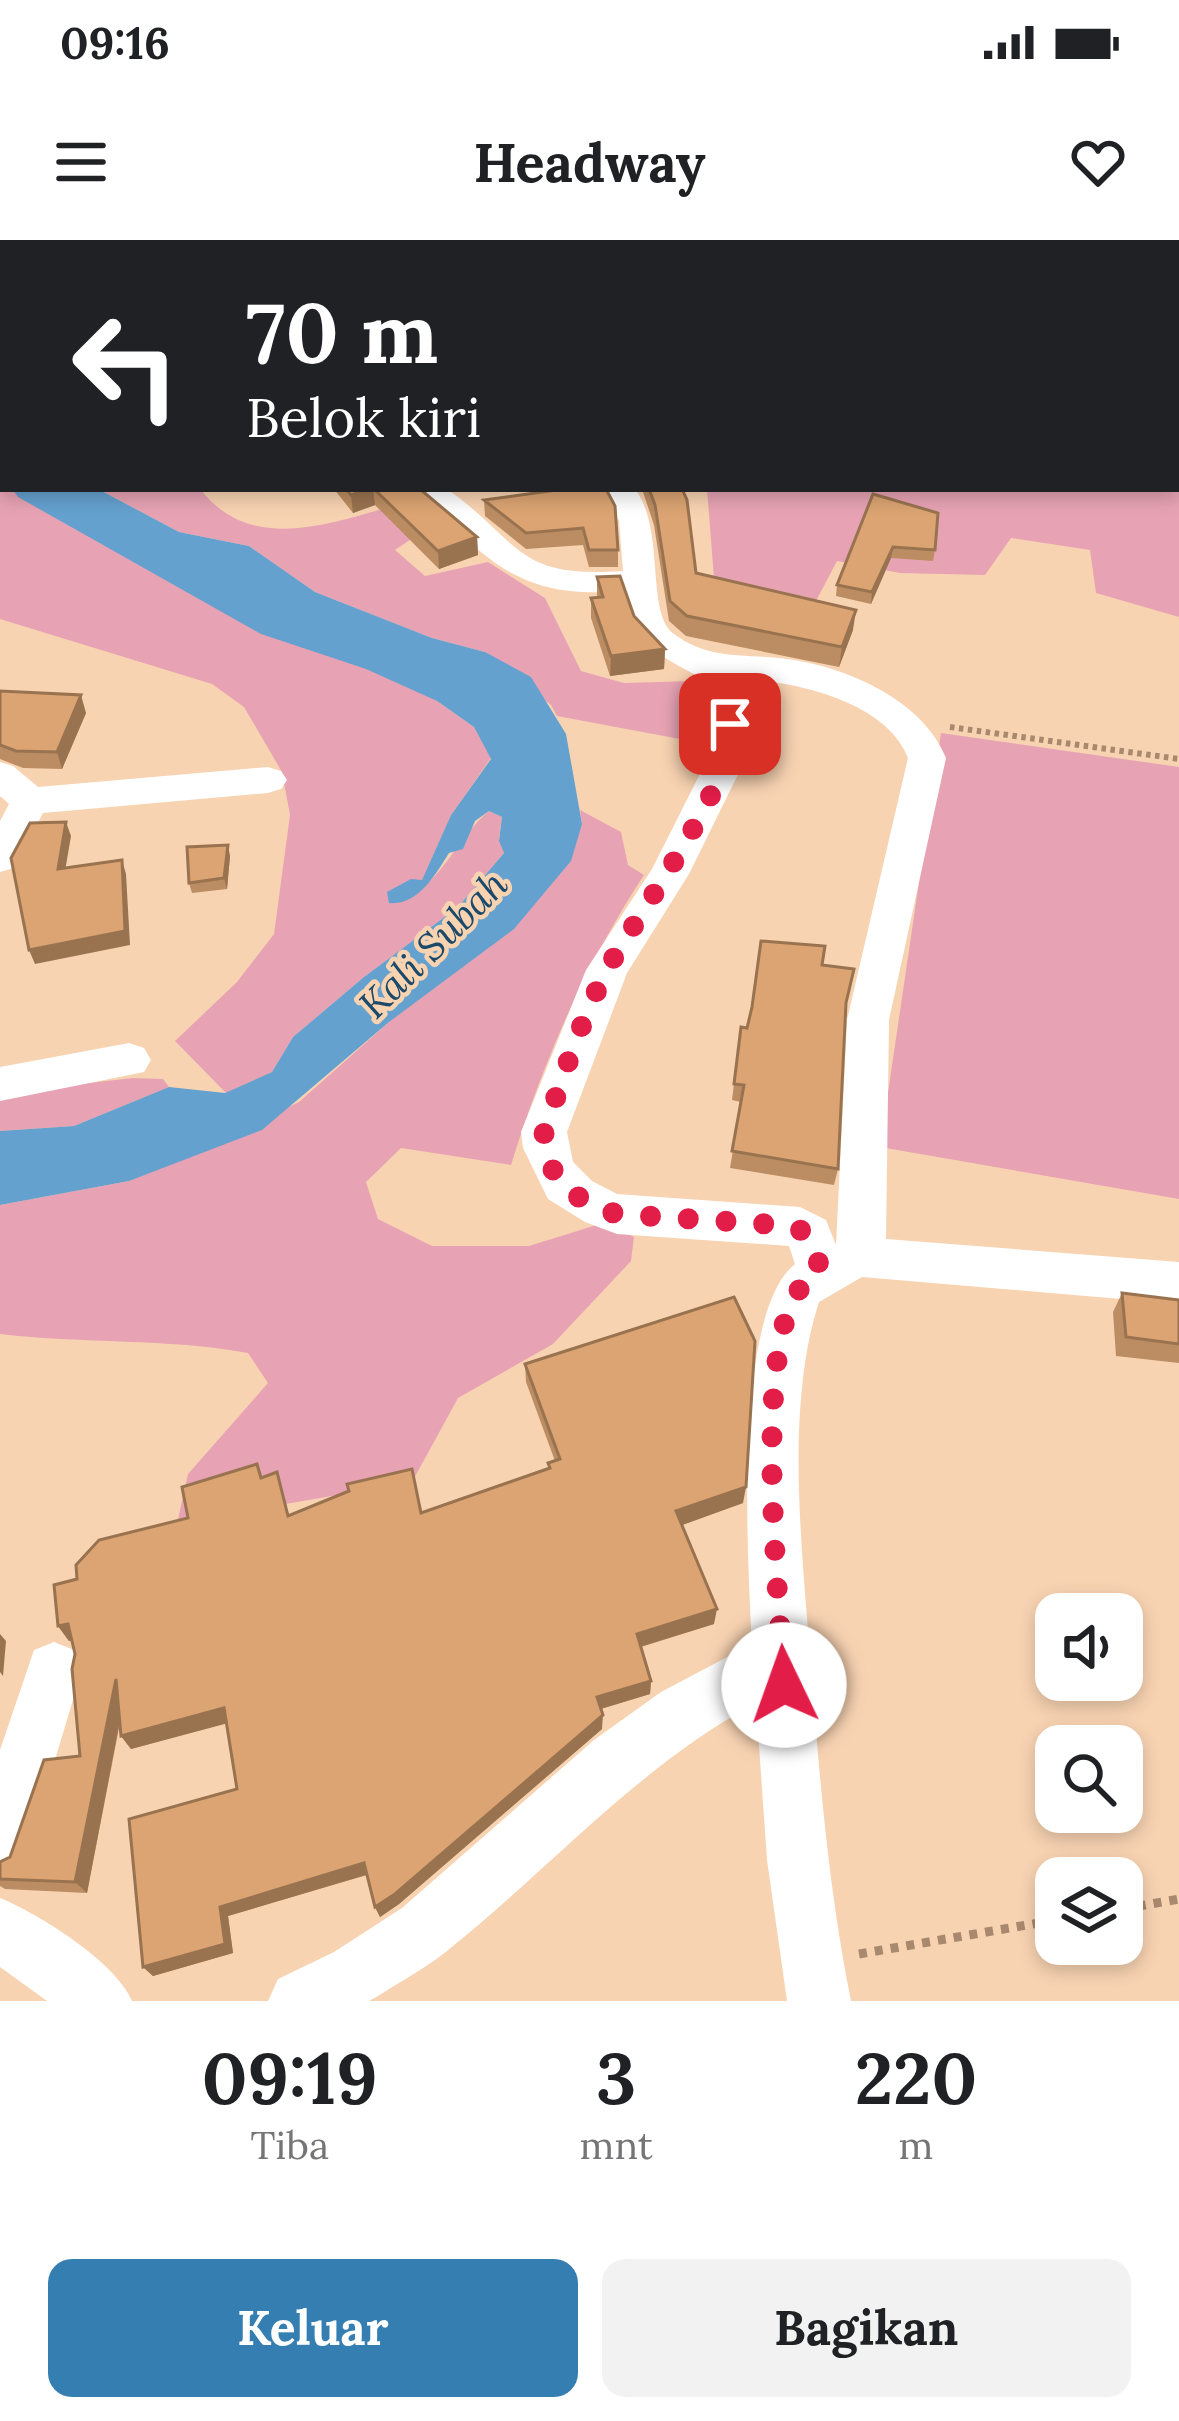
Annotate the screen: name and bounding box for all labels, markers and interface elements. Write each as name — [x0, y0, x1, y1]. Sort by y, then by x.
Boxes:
text: 09:16 — [60, 14, 170, 71]
text: Headway — [473, 128, 706, 197]
icon: menu — [48, 129, 114, 195]
icon: heart — [1065, 129, 1131, 195]
text: 70 m — [246, 278, 438, 386]
icon: left — [48, 288, 204, 444]
text: Belok kiri — [246, 383, 481, 452]
pin — [679, 673, 781, 775]
icon: arrive — [697, 691, 763, 757]
water label: Kali Subah — [348, 859, 518, 1029]
map controls — [1035, 1593, 1143, 1965]
button: sound — [1035, 1593, 1143, 1701]
position arrow — [721, 1622, 847, 1748]
button: search — [1035, 1725, 1143, 1833]
button: layers — [1035, 1857, 1143, 1965]
text: 09:19 — [202, 2032, 378, 2124]
text: 3 — [596, 2032, 636, 2124]
text: 220 — [855, 2032, 977, 2124]
text: Tiba — [250, 2120, 329, 2170]
text: mnt — [580, 2120, 653, 2170]
text: m — [898, 2120, 933, 2170]
button: Keluar — [48, 2259, 578, 2397]
button: Bagikan — [602, 2259, 1131, 2397]

